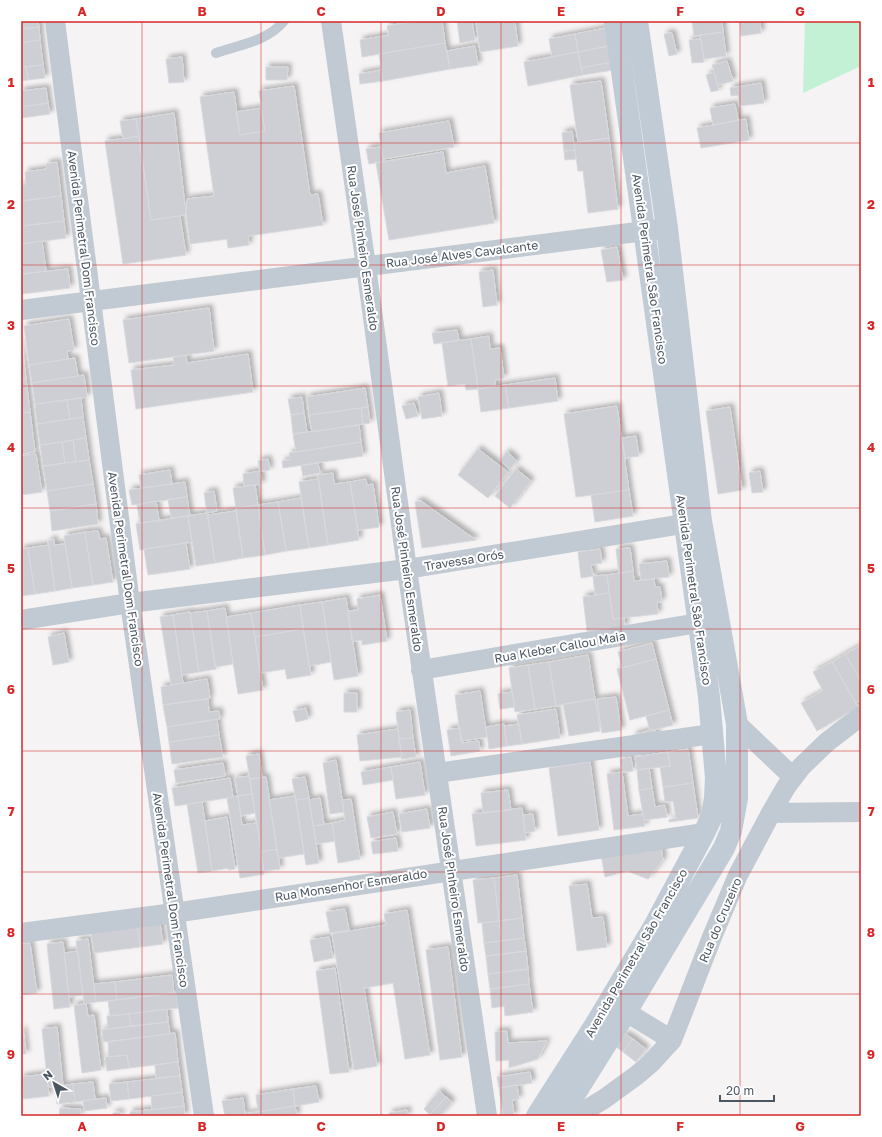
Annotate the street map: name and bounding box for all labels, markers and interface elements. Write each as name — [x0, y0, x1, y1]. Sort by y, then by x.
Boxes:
text: A — [77, 3, 87, 19]
text: B — [197, 3, 207, 19]
text: C — [316, 3, 326, 19]
text: D — [436, 3, 446, 19]
text: E — [557, 3, 565, 19]
text: F — [676, 3, 684, 19]
text: G — [795, 3, 805, 19]
text: 1 — [8, 74, 15, 90]
text: 1 — [868, 74, 875, 90]
street label: Avenida Perimetral Dom Francisco — [65, 150, 103, 346]
street label: Rua José Pinheiro Esmeraldo — [344, 164, 382, 332]
street label: Avenida Perimetral São Francisco — [629, 173, 671, 365]
text: 2 — [7, 196, 15, 212]
text: 2 — [867, 196, 875, 212]
street label: Rua José Alves Cavalcante — [385, 237, 539, 271]
text: 3 — [7, 317, 15, 333]
text: 3 — [867, 317, 875, 333]
text: 4 — [7, 439, 15, 455]
text: 4 — [867, 439, 875, 455]
street label: Avenida Perimetral Dom Francisco — [105, 471, 147, 667]
street label: Rua José Pinheiro Esmeraldo — [388, 485, 426, 653]
street label: Avenida Perimetral São Francisco — [673, 494, 715, 686]
street label: Travessa Orós — [423, 546, 505, 574]
text: 5 — [7, 560, 15, 576]
text: 5 — [867, 560, 875, 576]
street label: Rua Kleber Callou Maia — [493, 628, 627, 666]
text: 6 — [7, 681, 15, 697]
text: 6 — [867, 681, 875, 697]
street label: Avenida Perimetral Dom Francisco — [150, 792, 192, 988]
text: 7 — [7, 803, 15, 819]
text: 7 — [867, 803, 875, 819]
street label: Rua José Pinheiro Esmeraldo — [435, 805, 473, 973]
street label: Rua Monsenhor Esmeraldo — [274, 866, 428, 904]
street label: Avenida Perimetral São Francisco — [581, 866, 691, 1040]
street label: Rua do Cruzeiro — [695, 875, 745, 965]
text: 8 — [7, 924, 15, 940]
text: 8 — [867, 924, 875, 940]
text: 9 — [7, 1046, 15, 1062]
text: 9 — [867, 1046, 875, 1062]
north arrow — [34, 1063, 74, 1103]
text: N — [40, 1067, 55, 1083]
scale bar — [720, 1077, 774, 1103]
text: 20 m — [726, 1083, 754, 1098]
text: A — [77, 1118, 87, 1134]
text: B — [197, 1118, 207, 1134]
text: C — [316, 1118, 326, 1134]
text: D — [436, 1118, 446, 1134]
text: E — [557, 1118, 565, 1134]
text: F — [676, 1118, 684, 1134]
text: G — [795, 1118, 805, 1134]

